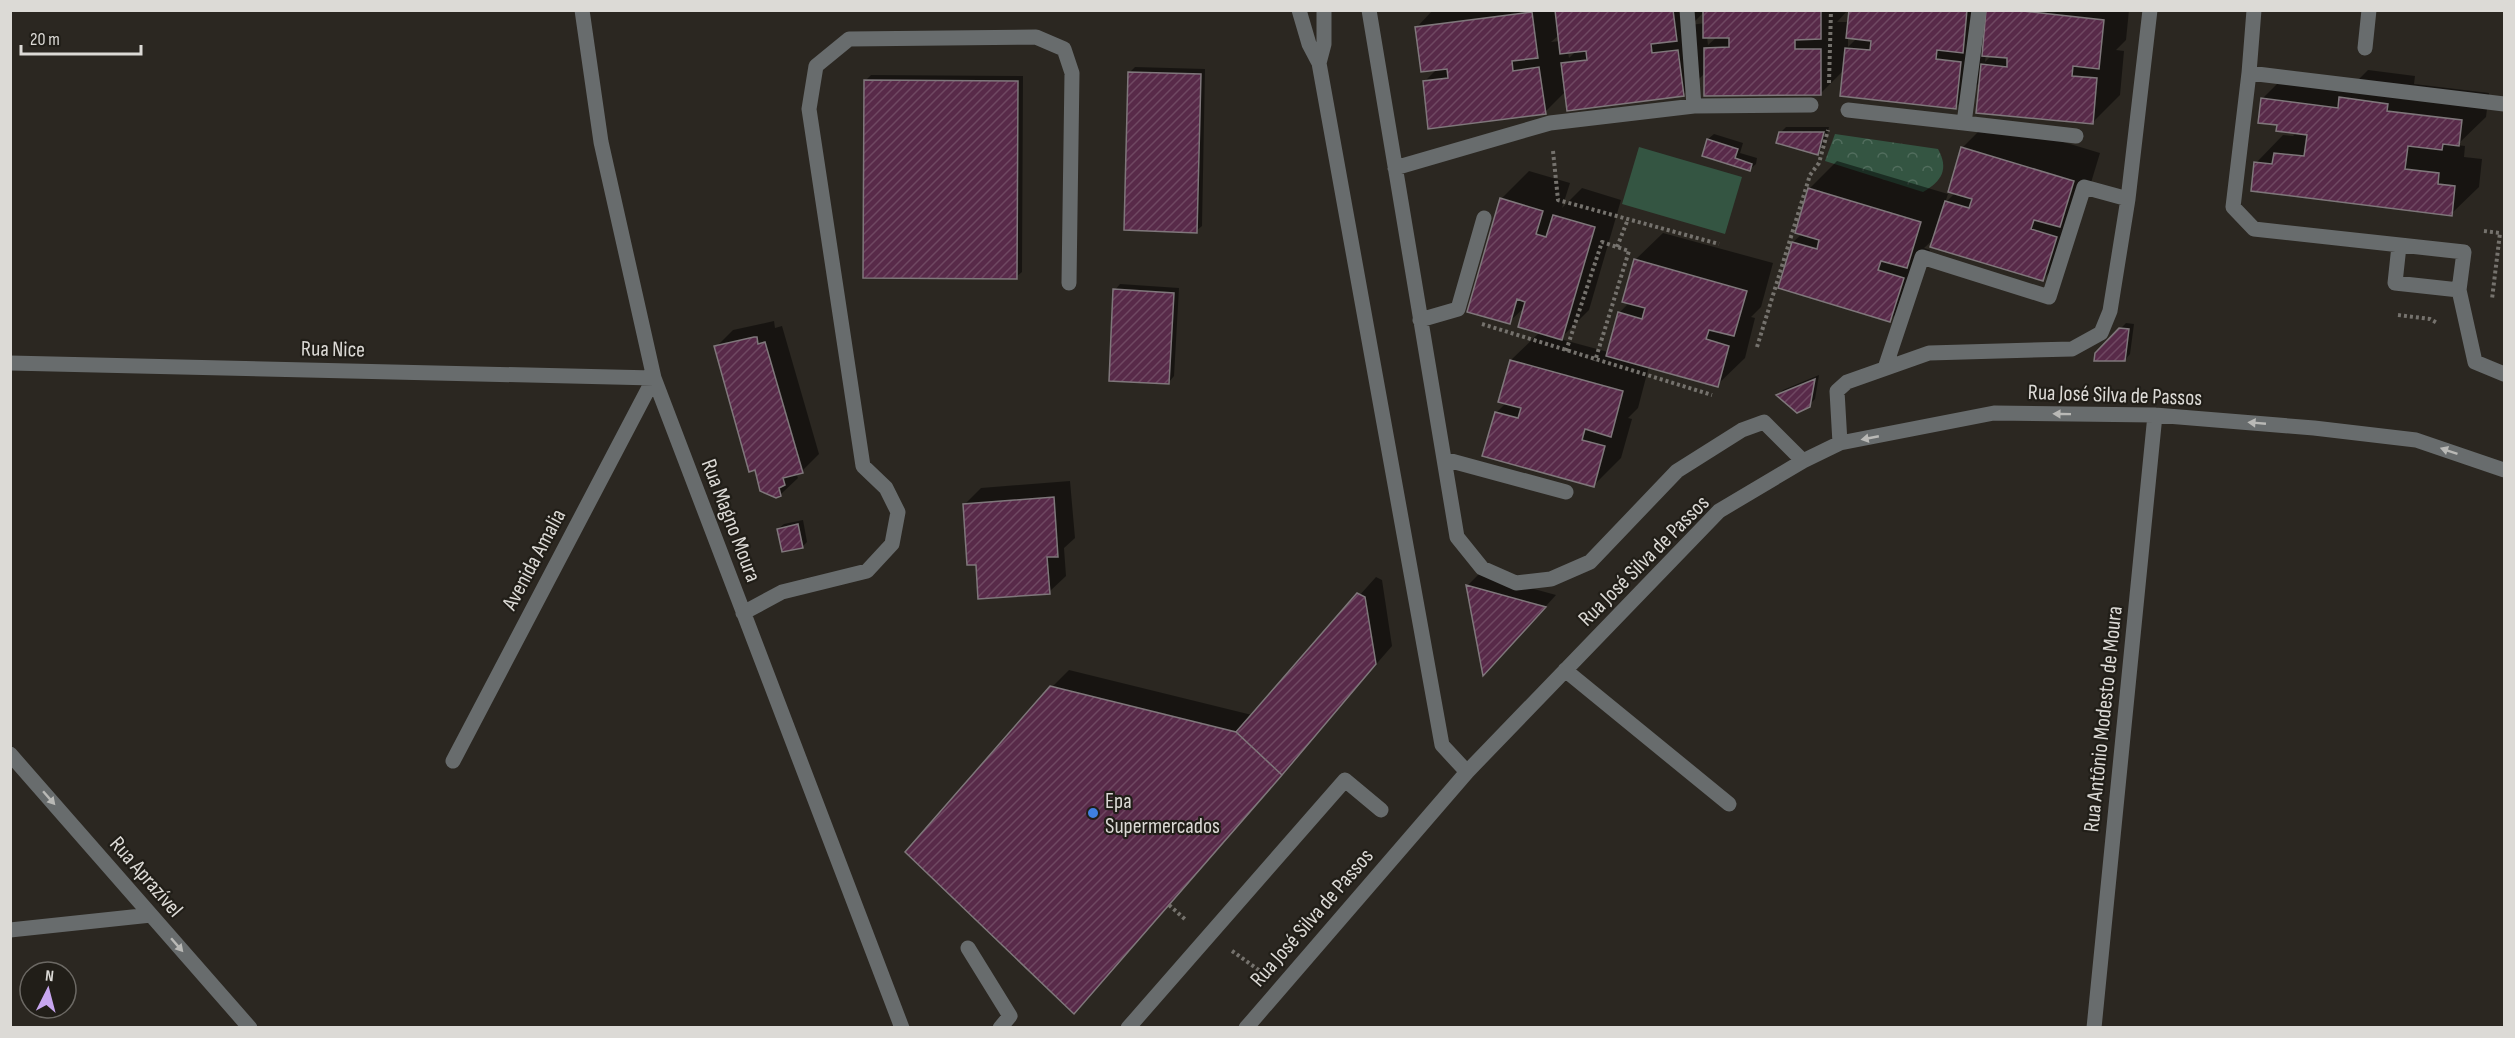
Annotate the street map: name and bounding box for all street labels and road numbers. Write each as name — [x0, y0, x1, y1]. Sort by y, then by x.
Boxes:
street label: Rua Nice — [301, 335, 365, 364]
street label: Rua José Silva de Passos — [2027, 379, 2203, 412]
street label: Rua Magno Moura — [695, 455, 766, 586]
street label: Rua José Silva de Passos — [1573, 490, 1715, 632]
street label: Avenida Amalia — [496, 505, 572, 616]
street label: Rua Antônio Modesto de Moura — [2078, 605, 2129, 834]
street label: Rua Aprazível — [104, 831, 188, 923]
street label: Rua José Silva de Passos — [1245, 843, 1380, 993]

